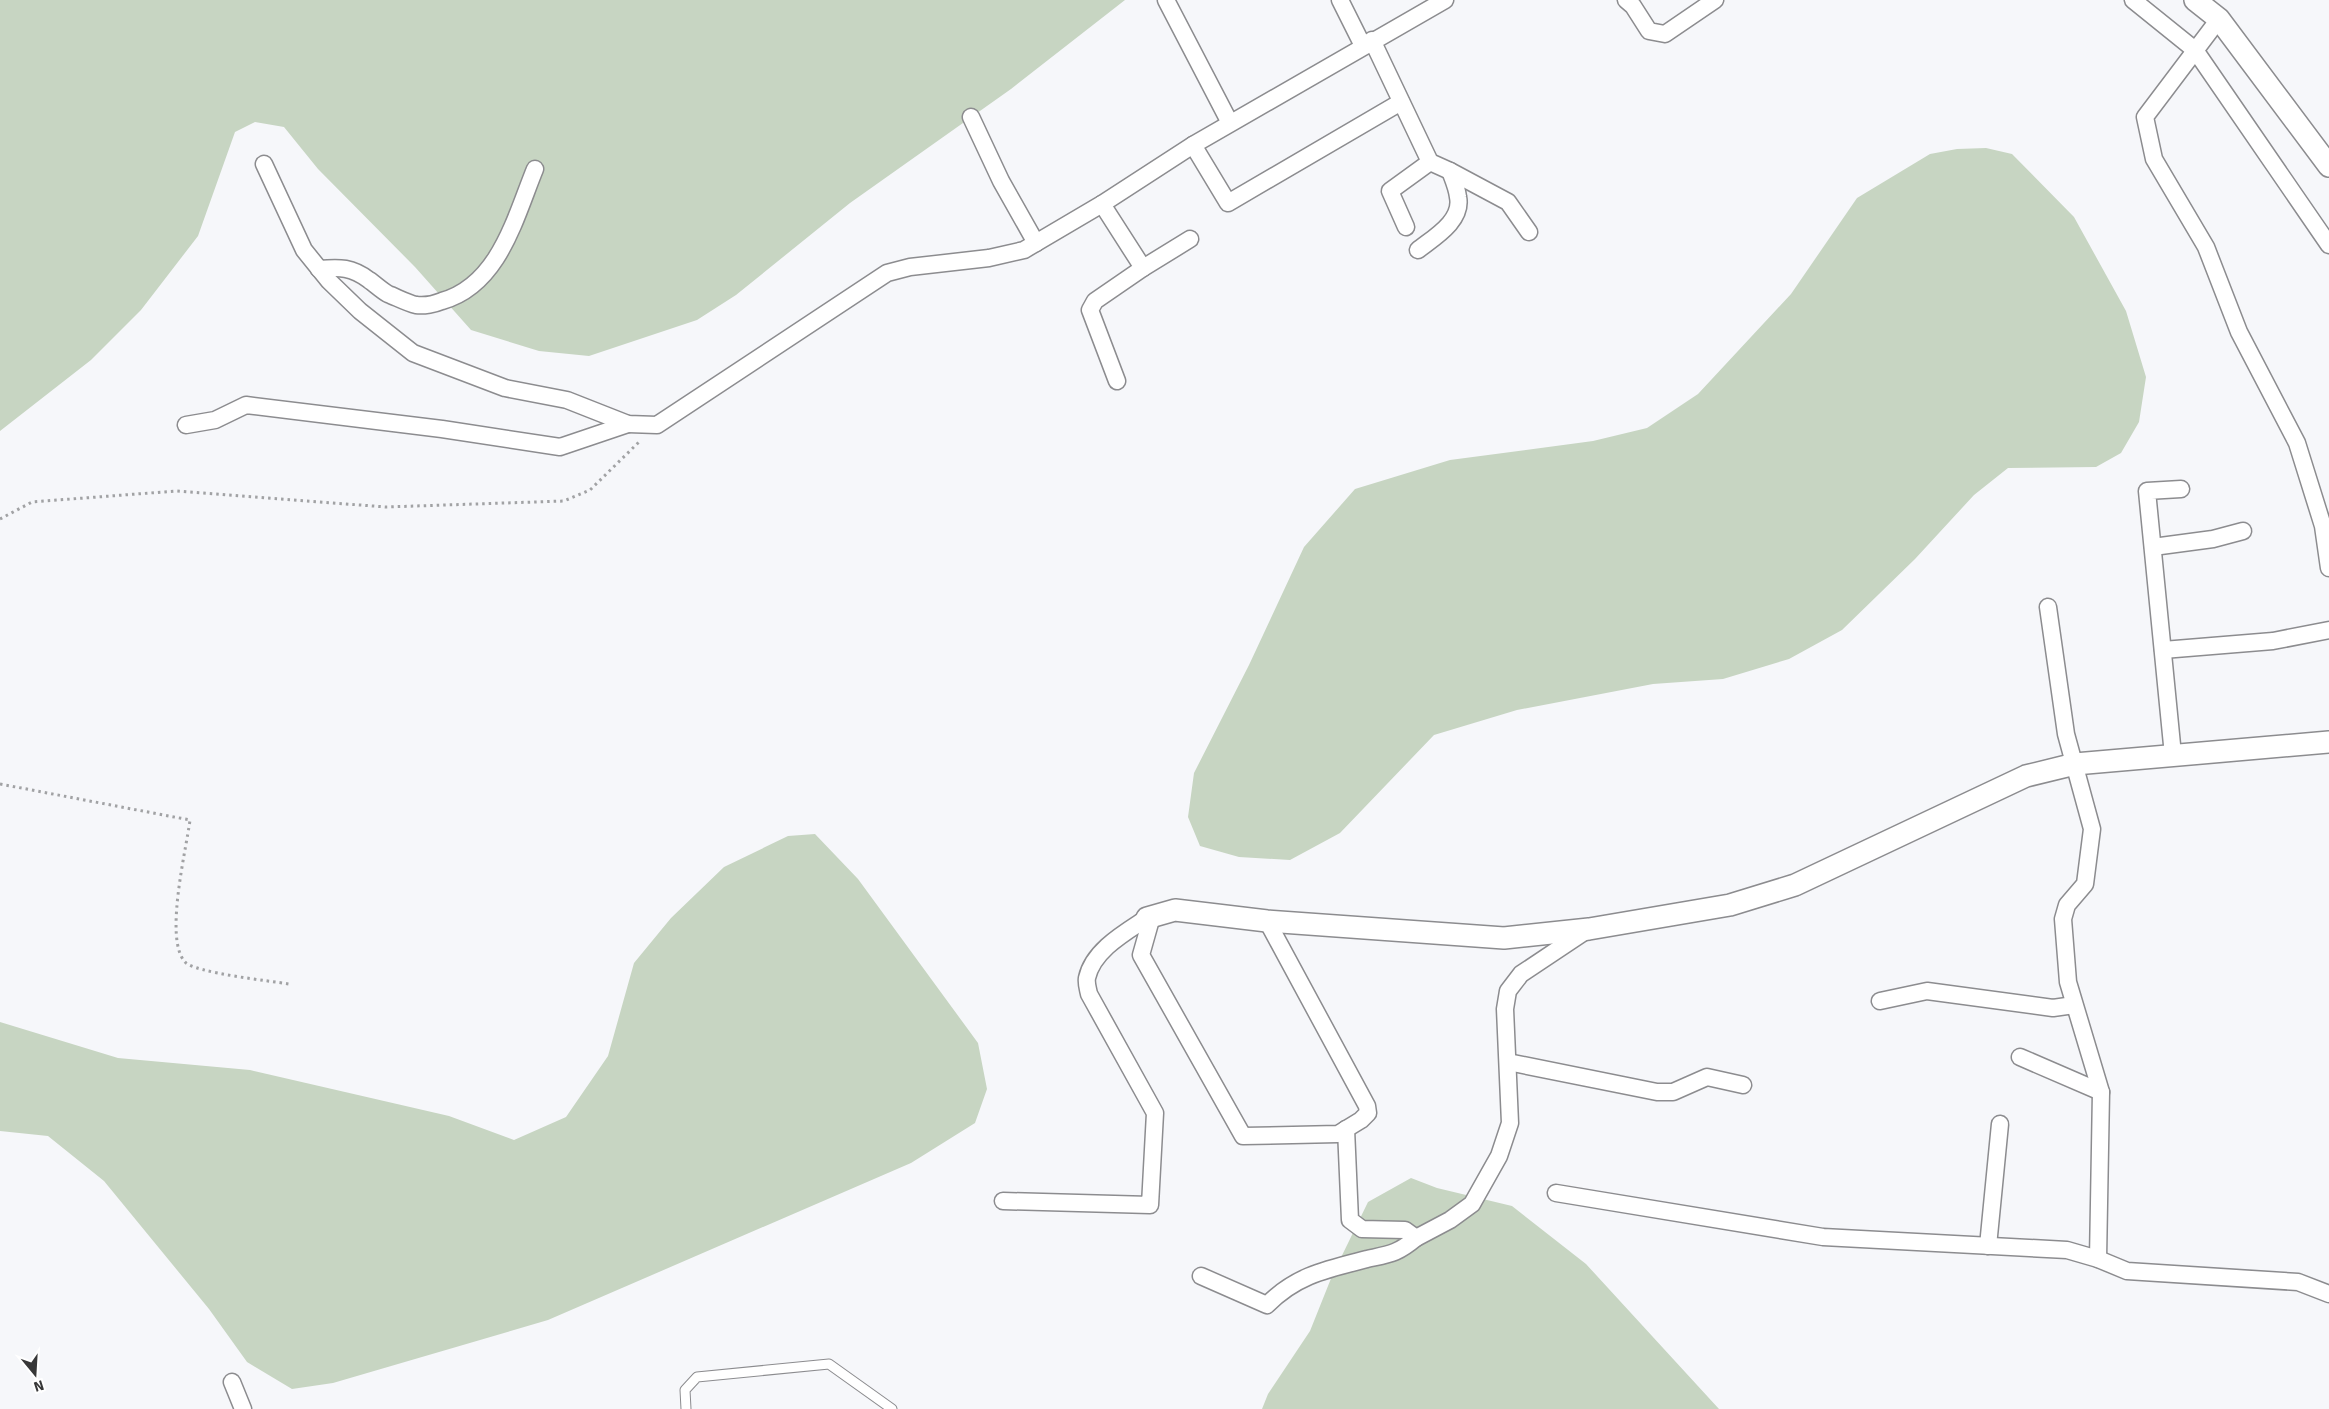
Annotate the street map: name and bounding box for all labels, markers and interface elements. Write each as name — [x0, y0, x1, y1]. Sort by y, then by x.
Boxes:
north arrow — [10, 1349, 60, 1399]
text: N — [32, 1376, 46, 1395]

